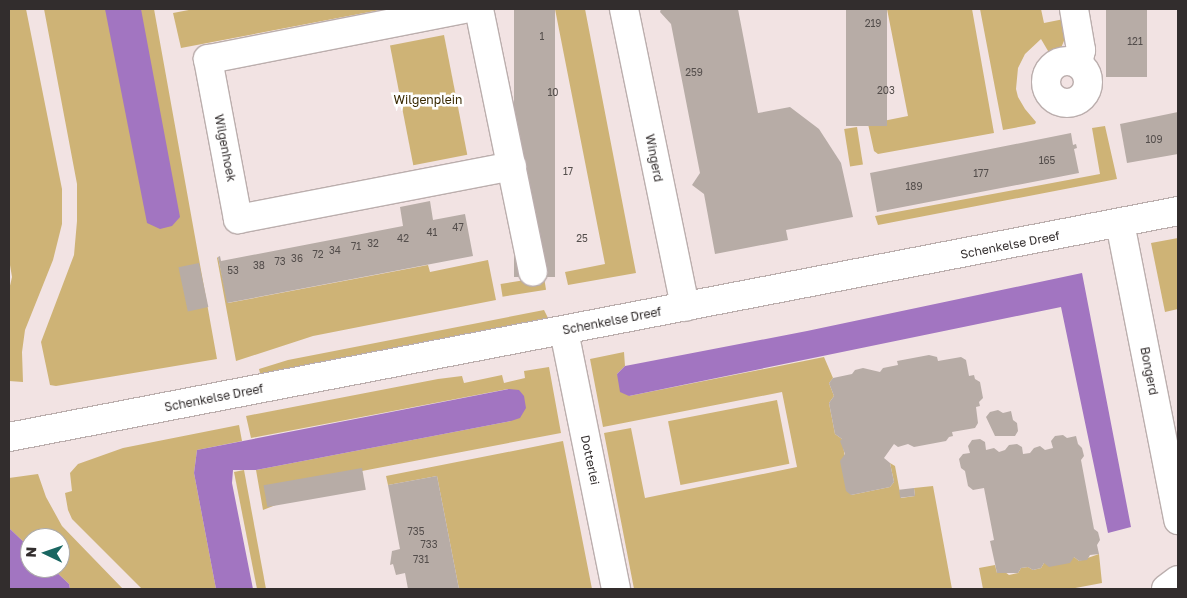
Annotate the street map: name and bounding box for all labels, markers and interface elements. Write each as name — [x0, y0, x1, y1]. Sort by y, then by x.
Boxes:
house number: 219 — [865, 18, 881, 30]
house number: 1 — [540, 31, 544, 43]
house number: 121 — [1127, 36, 1143, 48]
house number: 259 — [685, 67, 703, 79]
house number: 203 — [877, 85, 895, 97]
house number: 10 — [547, 87, 559, 99]
park label: Wilgenplein — [394, 93, 462, 107]
street label: Wilgenhoek — [211, 113, 239, 183]
street label: Wingerd — [642, 133, 666, 183]
house number: 109 — [1145, 134, 1163, 146]
house number: 165 — [1039, 155, 1055, 167]
house number: 17 — [563, 166, 573, 178]
house number: 177 — [973, 168, 989, 180]
house number: 189 — [906, 181, 922, 193]
house number: 47 — [452, 222, 464, 234]
house number: 41 — [427, 227, 437, 239]
street label: Schenkelse Dreef — [959, 228, 1061, 262]
house number: 42 — [397, 233, 409, 245]
house number: 25 — [576, 233, 588, 245]
house number: 32 — [367, 238, 379, 250]
house number: 71 — [351, 241, 361, 253]
house number: 34 — [329, 245, 341, 257]
house number: 72 — [312, 249, 324, 261]
house number: 36 — [291, 253, 303, 265]
house number: 73 — [274, 256, 286, 268]
house number: 38 — [253, 260, 265, 272]
house number: 53 — [227, 265, 239, 277]
street label: Schenkelse Dreef — [561, 304, 663, 338]
street label: Bongerd — [1137, 346, 1161, 396]
street label: Schenkelse Dreef — [163, 381, 265, 415]
street label: Dotterlei — [578, 434, 602, 486]
house number: 735 — [408, 526, 424, 538]
north arrow — [20, 528, 70, 578]
house number: 733 — [421, 539, 437, 551]
text: N — [22, 546, 39, 558]
house number: 731 — [413, 554, 429, 566]

